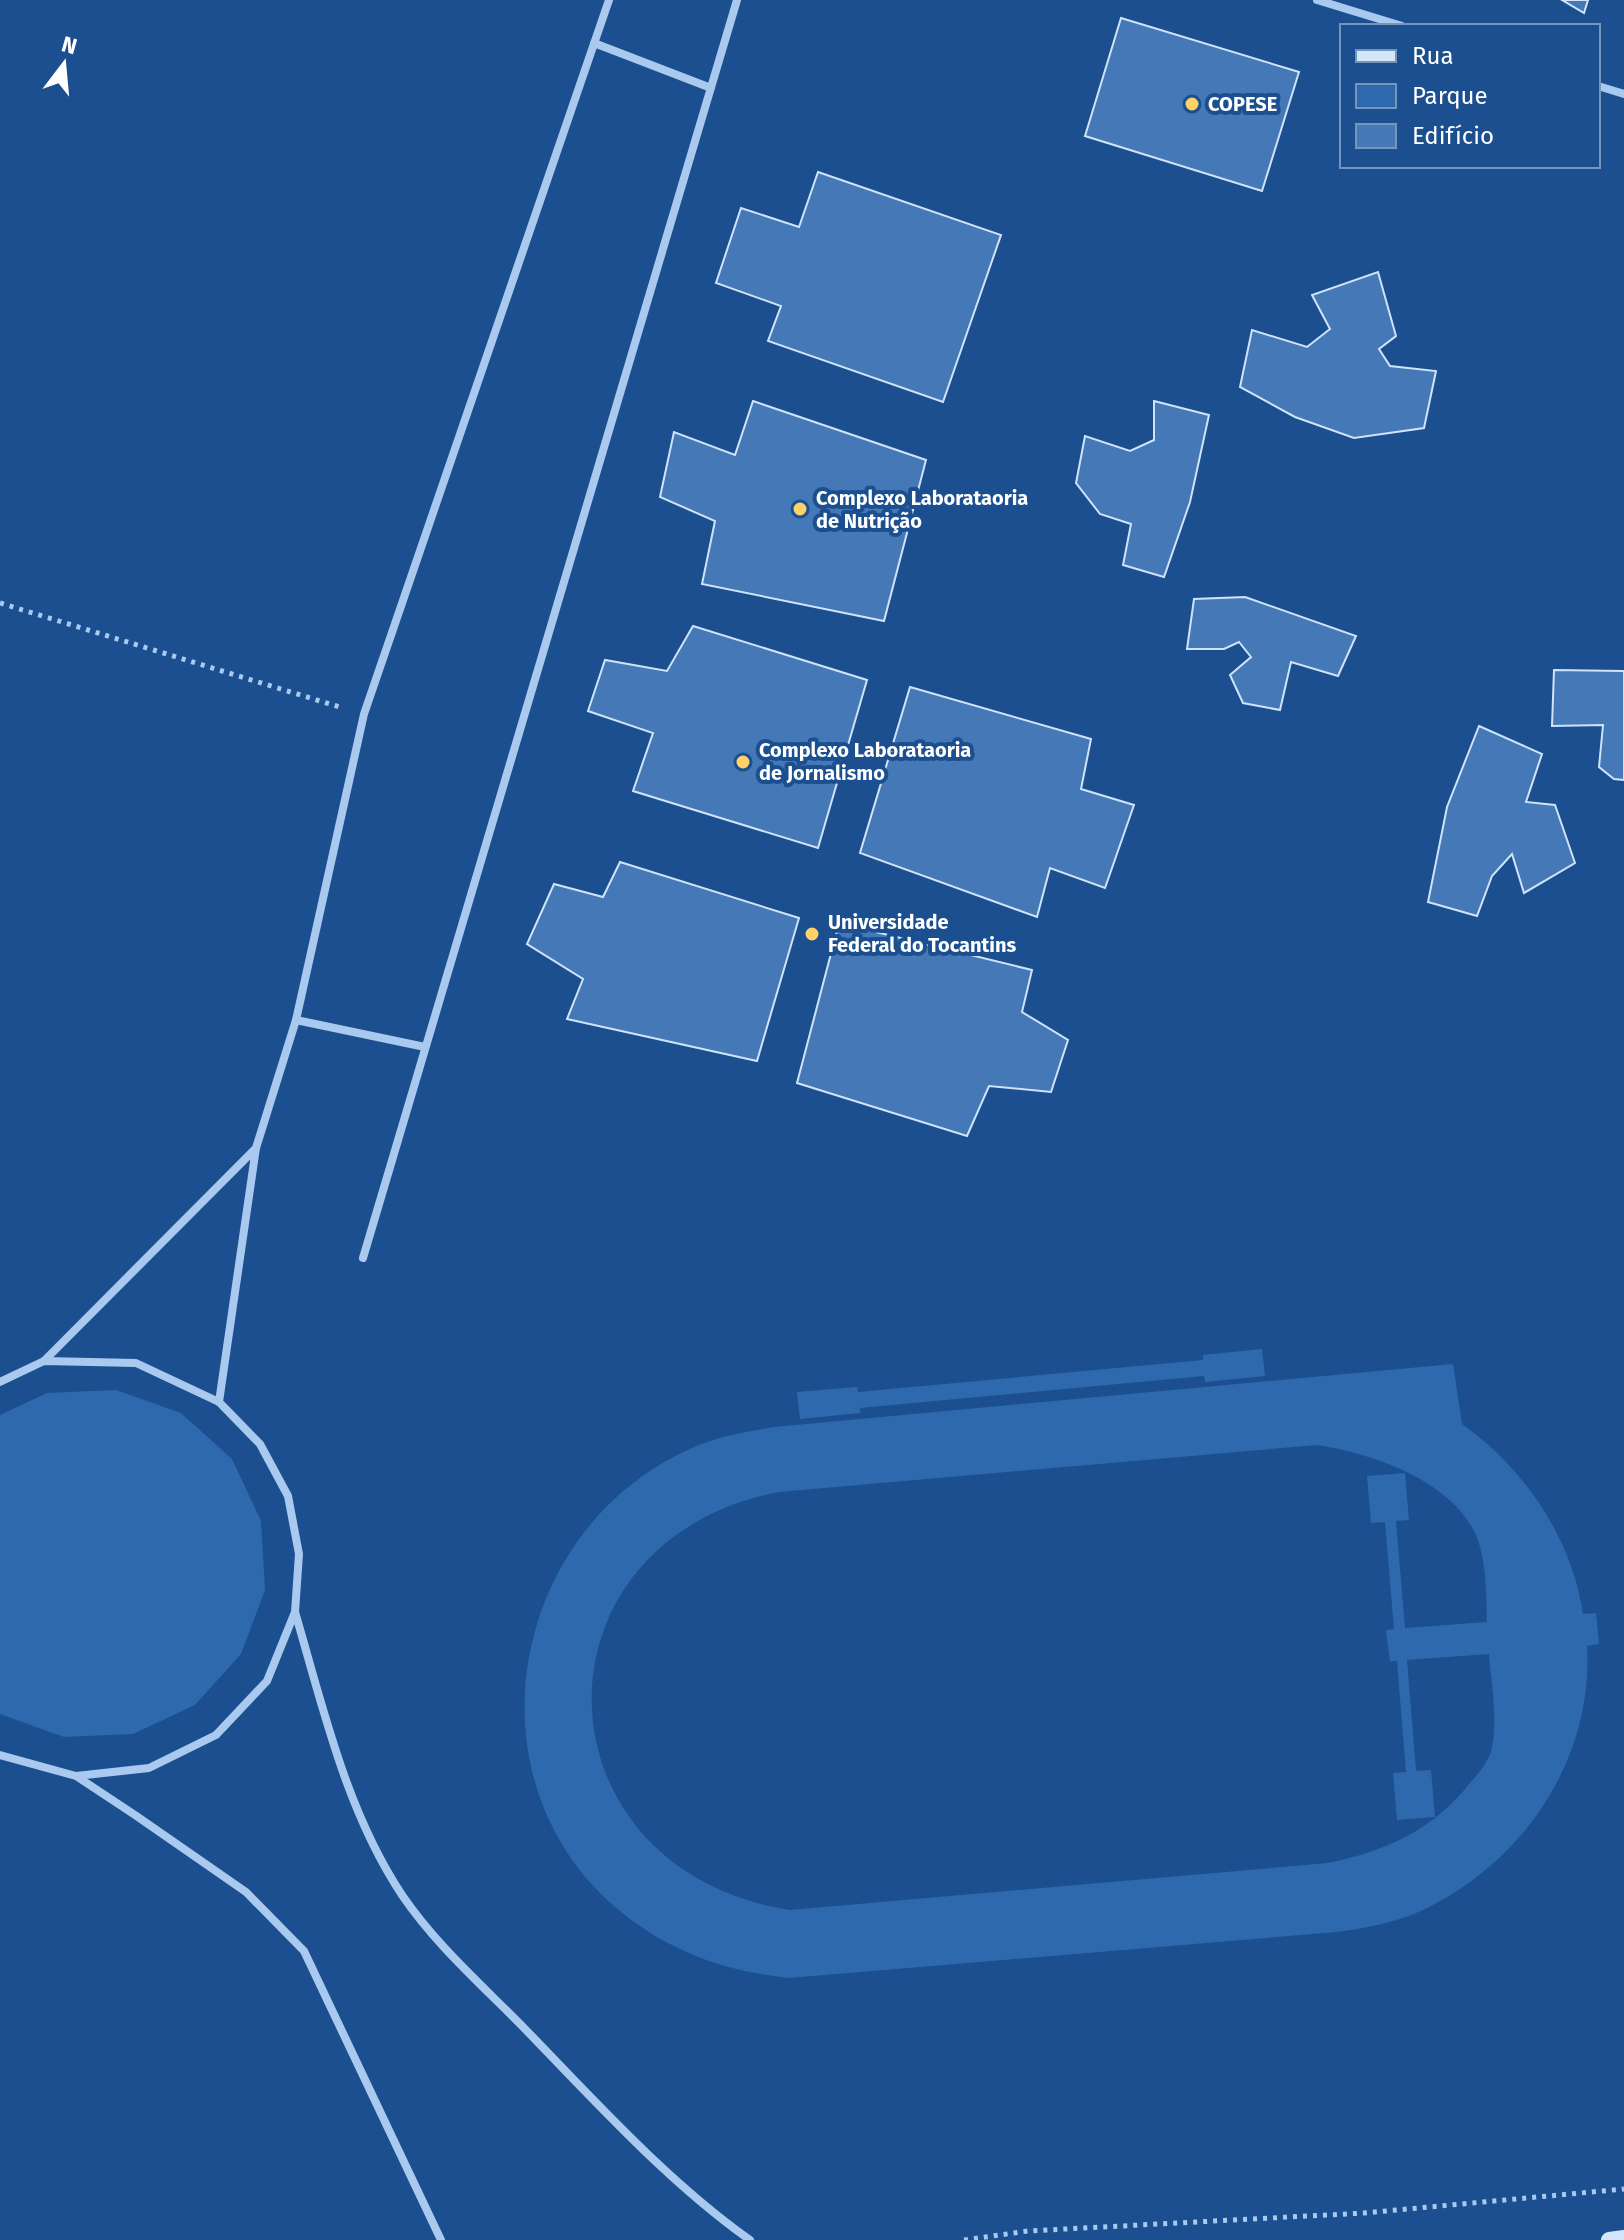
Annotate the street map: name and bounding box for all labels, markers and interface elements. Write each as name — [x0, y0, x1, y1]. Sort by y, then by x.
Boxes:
north arrow — [24, 24, 104, 104]
legend — [1340, 24, 1600, 168]
text: N — [59, 30, 80, 60]
text: Rua — [1412, 42, 1454, 70]
text: Parque — [1412, 82, 1488, 110]
place label: COPESE — [1208, 92, 1277, 116]
marker: COPESE — [1183, 95, 1201, 113]
text: Edifício — [1412, 122, 1494, 150]
place label: Complexo Laborataoria de Nutrição — [816, 486, 1028, 533]
marker: Complexo Laborataoria de Nutrição — [791, 500, 809, 518]
place label: Complexo Laborataoria de Jornalismo — [759, 738, 971, 785]
marker: Complexo Laborataoria de Jornalismo — [734, 753, 752, 771]
place label: Universidade Federal do Tocantins — [828, 910, 1016, 957]
marker: Universidade Federal do Tocantins — [803, 925, 821, 943]

